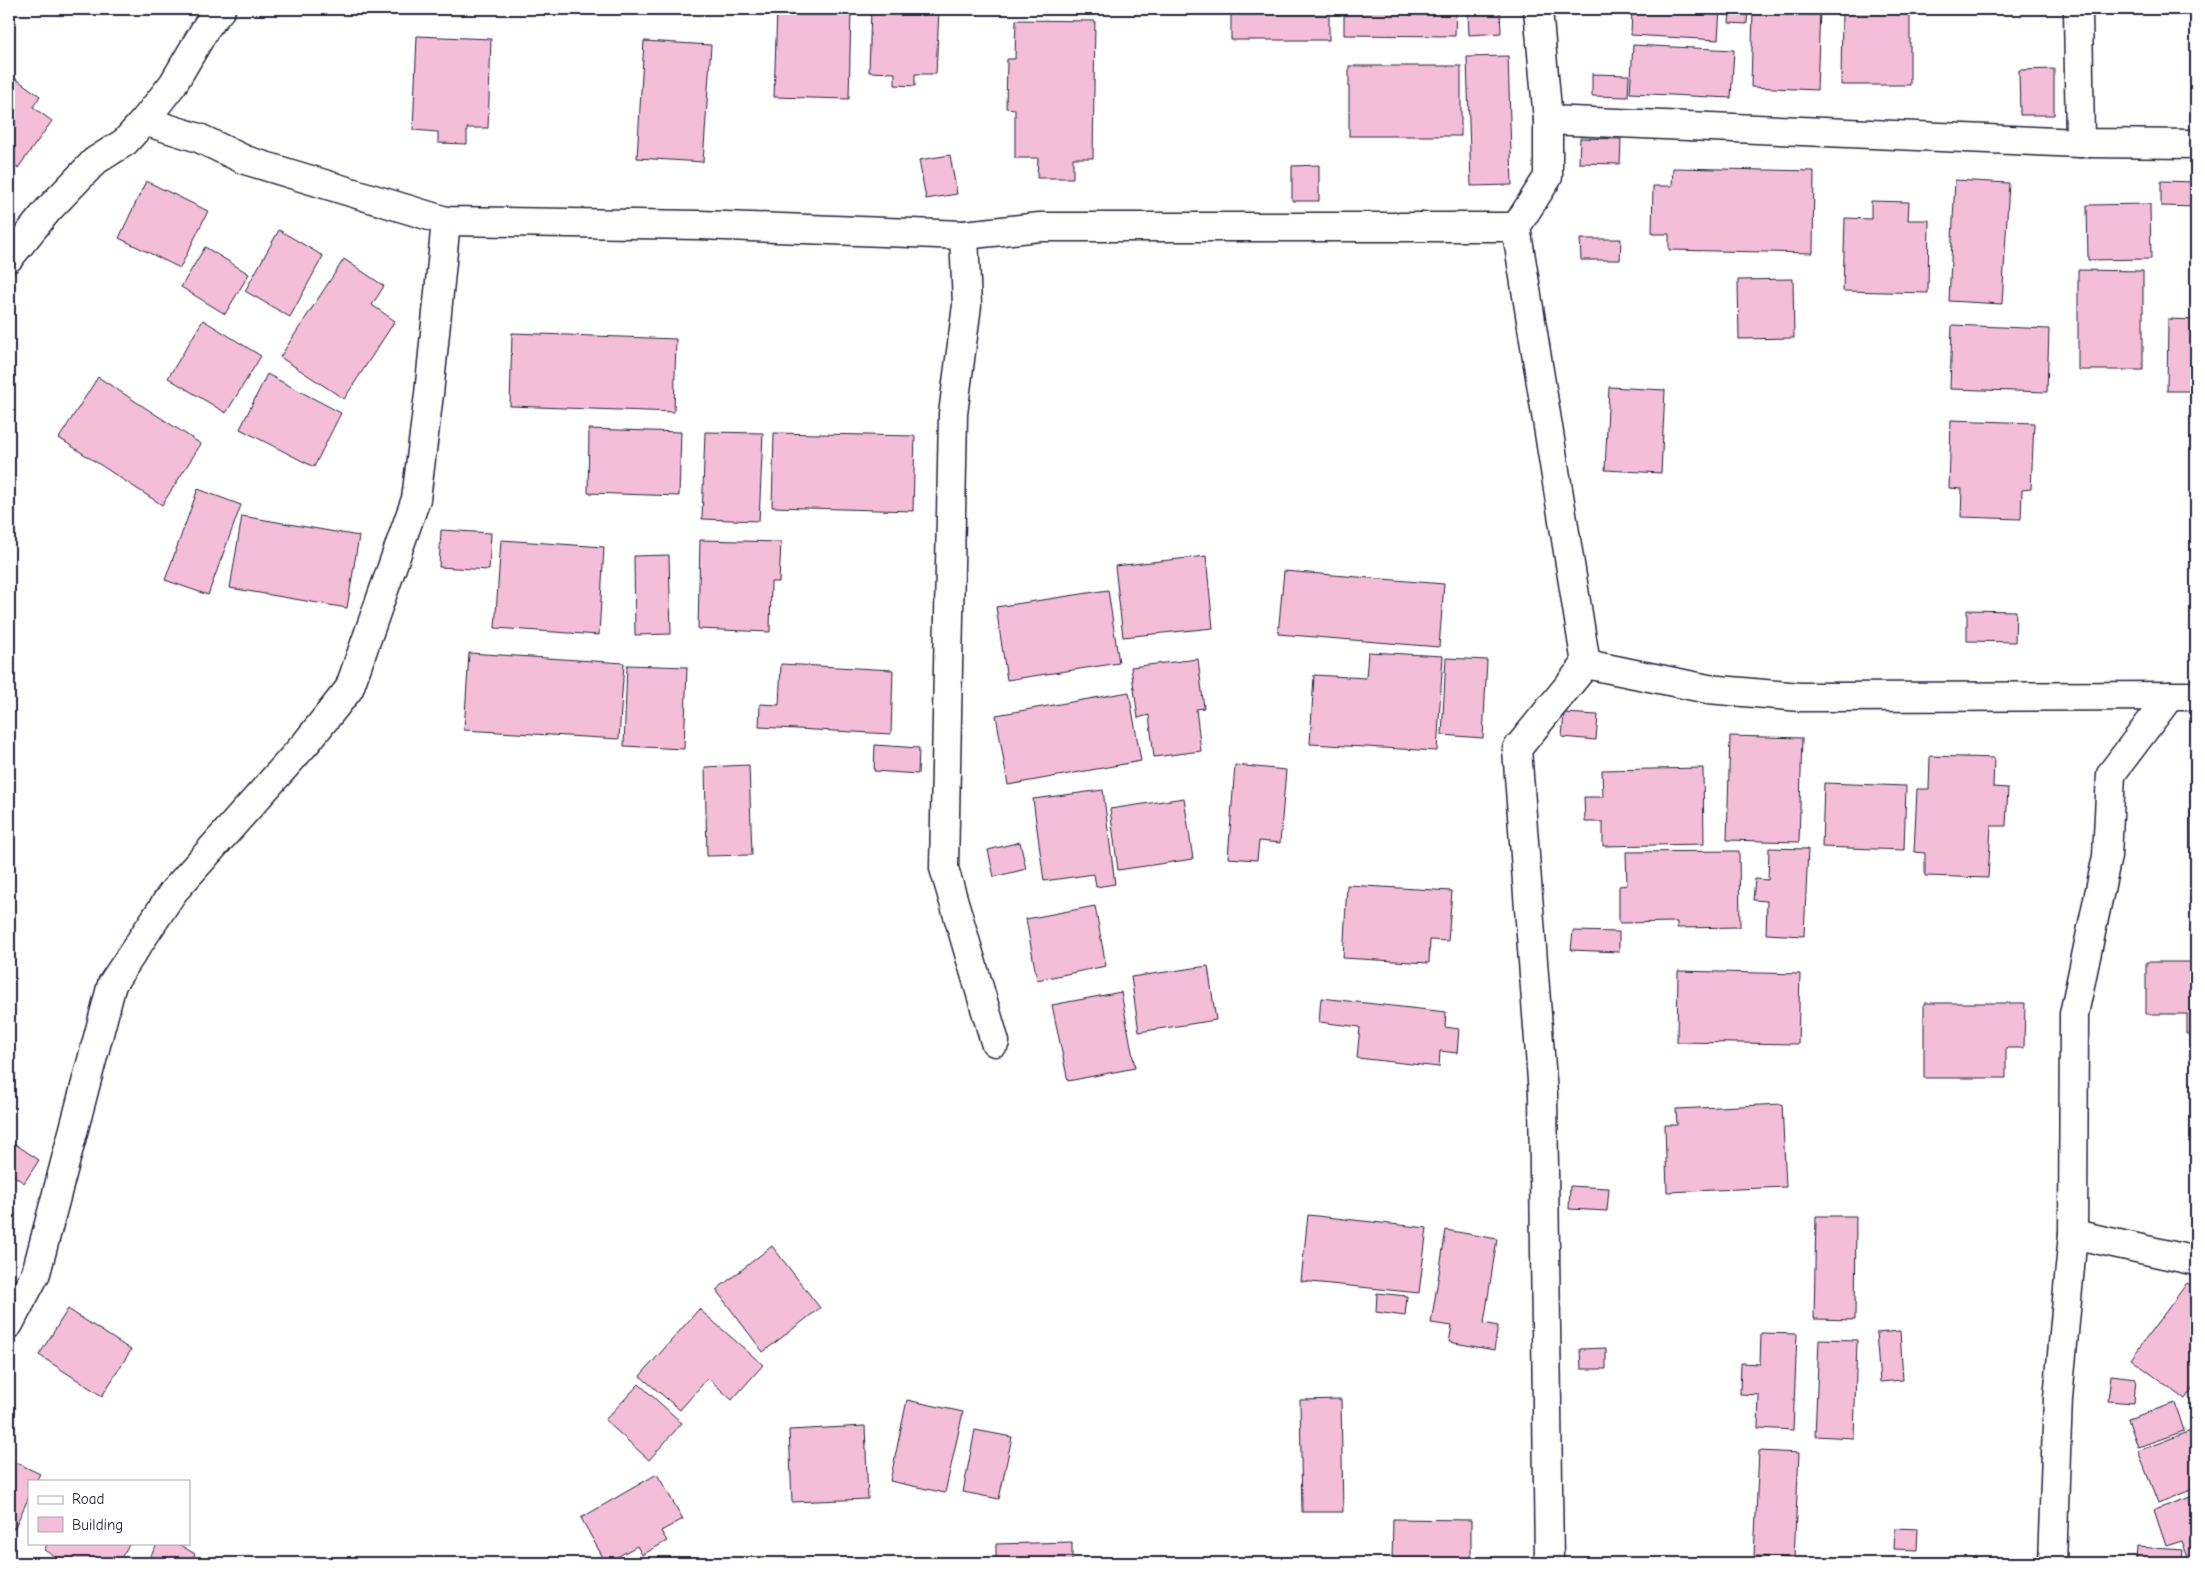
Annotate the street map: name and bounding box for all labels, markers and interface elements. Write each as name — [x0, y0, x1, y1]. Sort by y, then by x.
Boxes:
legend — [28, 1480, 190, 1544]
text: Road — [72, 1490, 104, 1508]
text: Building — [72, 1516, 123, 1534]

